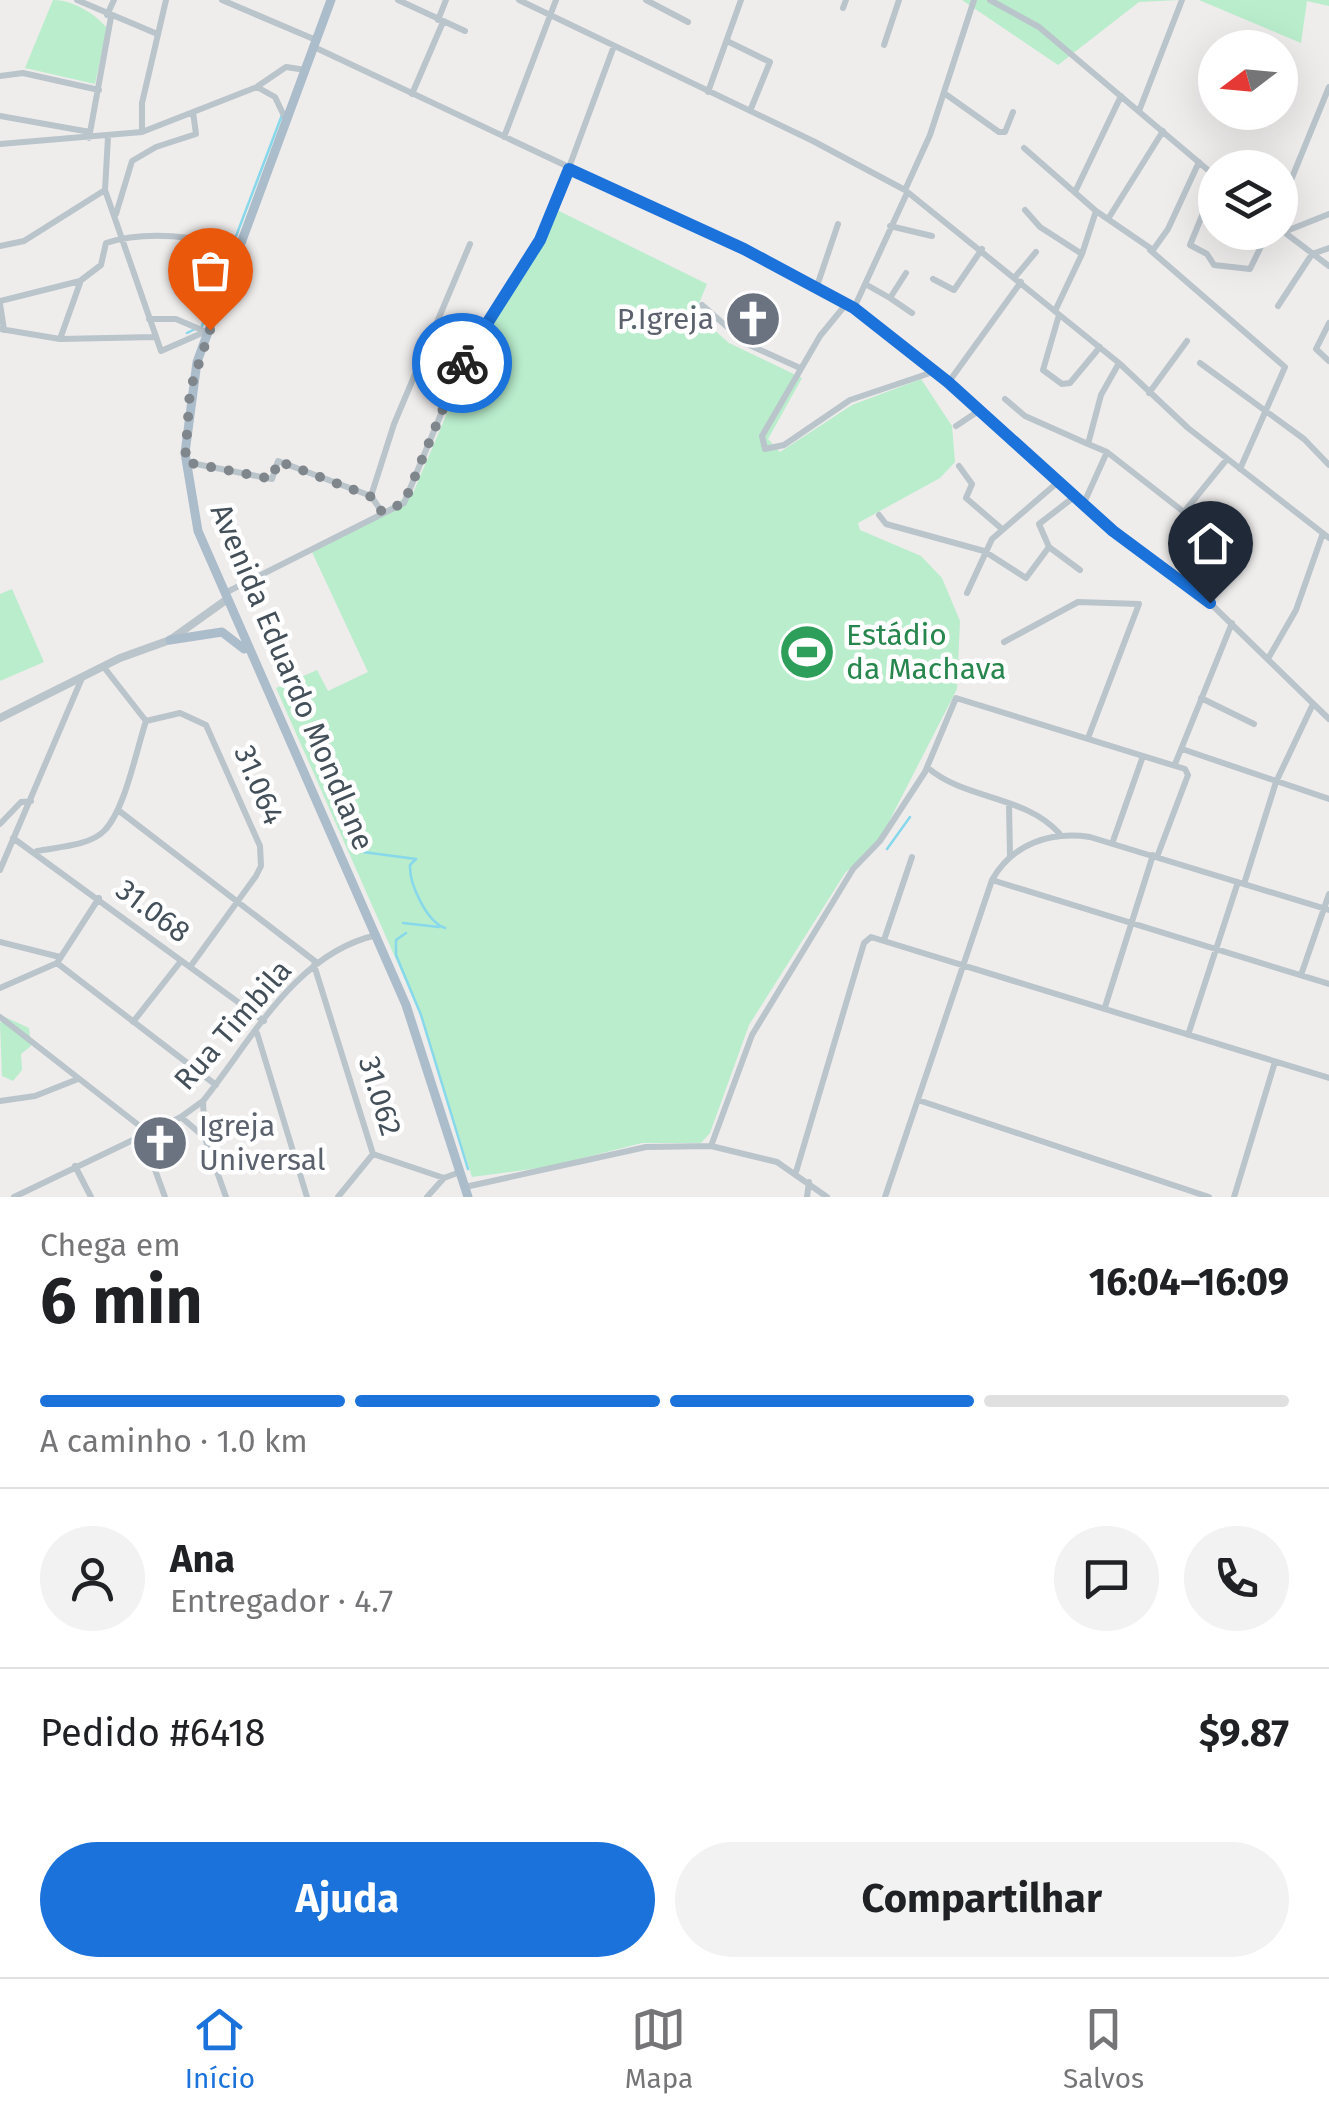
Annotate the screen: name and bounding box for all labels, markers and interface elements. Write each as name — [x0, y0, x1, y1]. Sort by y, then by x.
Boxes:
north arrow — [1198, 30, 1298, 130]
map controls — [1198, 30, 1298, 250]
button: layers — [1198, 150, 1298, 250]
pin — [168, 228, 253, 331]
icon: bag — [183, 243, 238, 298]
church icon: P.Igreja — [723, 289, 783, 349]
place label: P.Igreja — [617, 301, 714, 337]
courier — [412, 313, 512, 413]
icon: bike — [435, 336, 490, 391]
street label: Avenida Eduardo Mondlane — [203, 498, 381, 856]
pin — [1168, 501, 1253, 604]
icon: home — [1183, 516, 1238, 571]
place label: Estádio da Machava — [846, 617, 1006, 687]
sports icon: Estádio da Machava — [777, 622, 837, 682]
street label: 31.064 — [226, 740, 292, 830]
street label: 31.068 — [109, 872, 197, 950]
street label: Rua Timbila — [167, 953, 299, 1097]
street label: 31.062 — [351, 1052, 409, 1140]
place label: Igreja Universal — [199, 1108, 326, 1178]
church icon: Igreja Universal — [130, 1113, 190, 1173]
text: Chega em — [40, 1226, 181, 1264]
text: 16:04–16:09 — [1089, 1259, 1289, 1305]
text: 6 min — [40, 1262, 203, 1340]
text: A caminho · 1.0 km — [40, 1422, 308, 1460]
button: person — [40, 1526, 145, 1631]
button: chat — [1054, 1526, 1159, 1631]
button: phone — [1184, 1526, 1289, 1631]
text: Ana — [170, 1536, 235, 1582]
text: Entregador · 4.7 — [170, 1582, 393, 1620]
text: Pedido #6418 — [40, 1710, 265, 1756]
text: $9.87 — [1199, 1710, 1289, 1756]
button: Ajuda — [40, 1842, 655, 1957]
button: Compartilhar — [675, 1842, 1289, 1957]
tab: Início — [185, 2002, 255, 2095]
tab: Mapa — [625, 2002, 693, 2095]
tab: Salvos — [1063, 2002, 1144, 2095]

